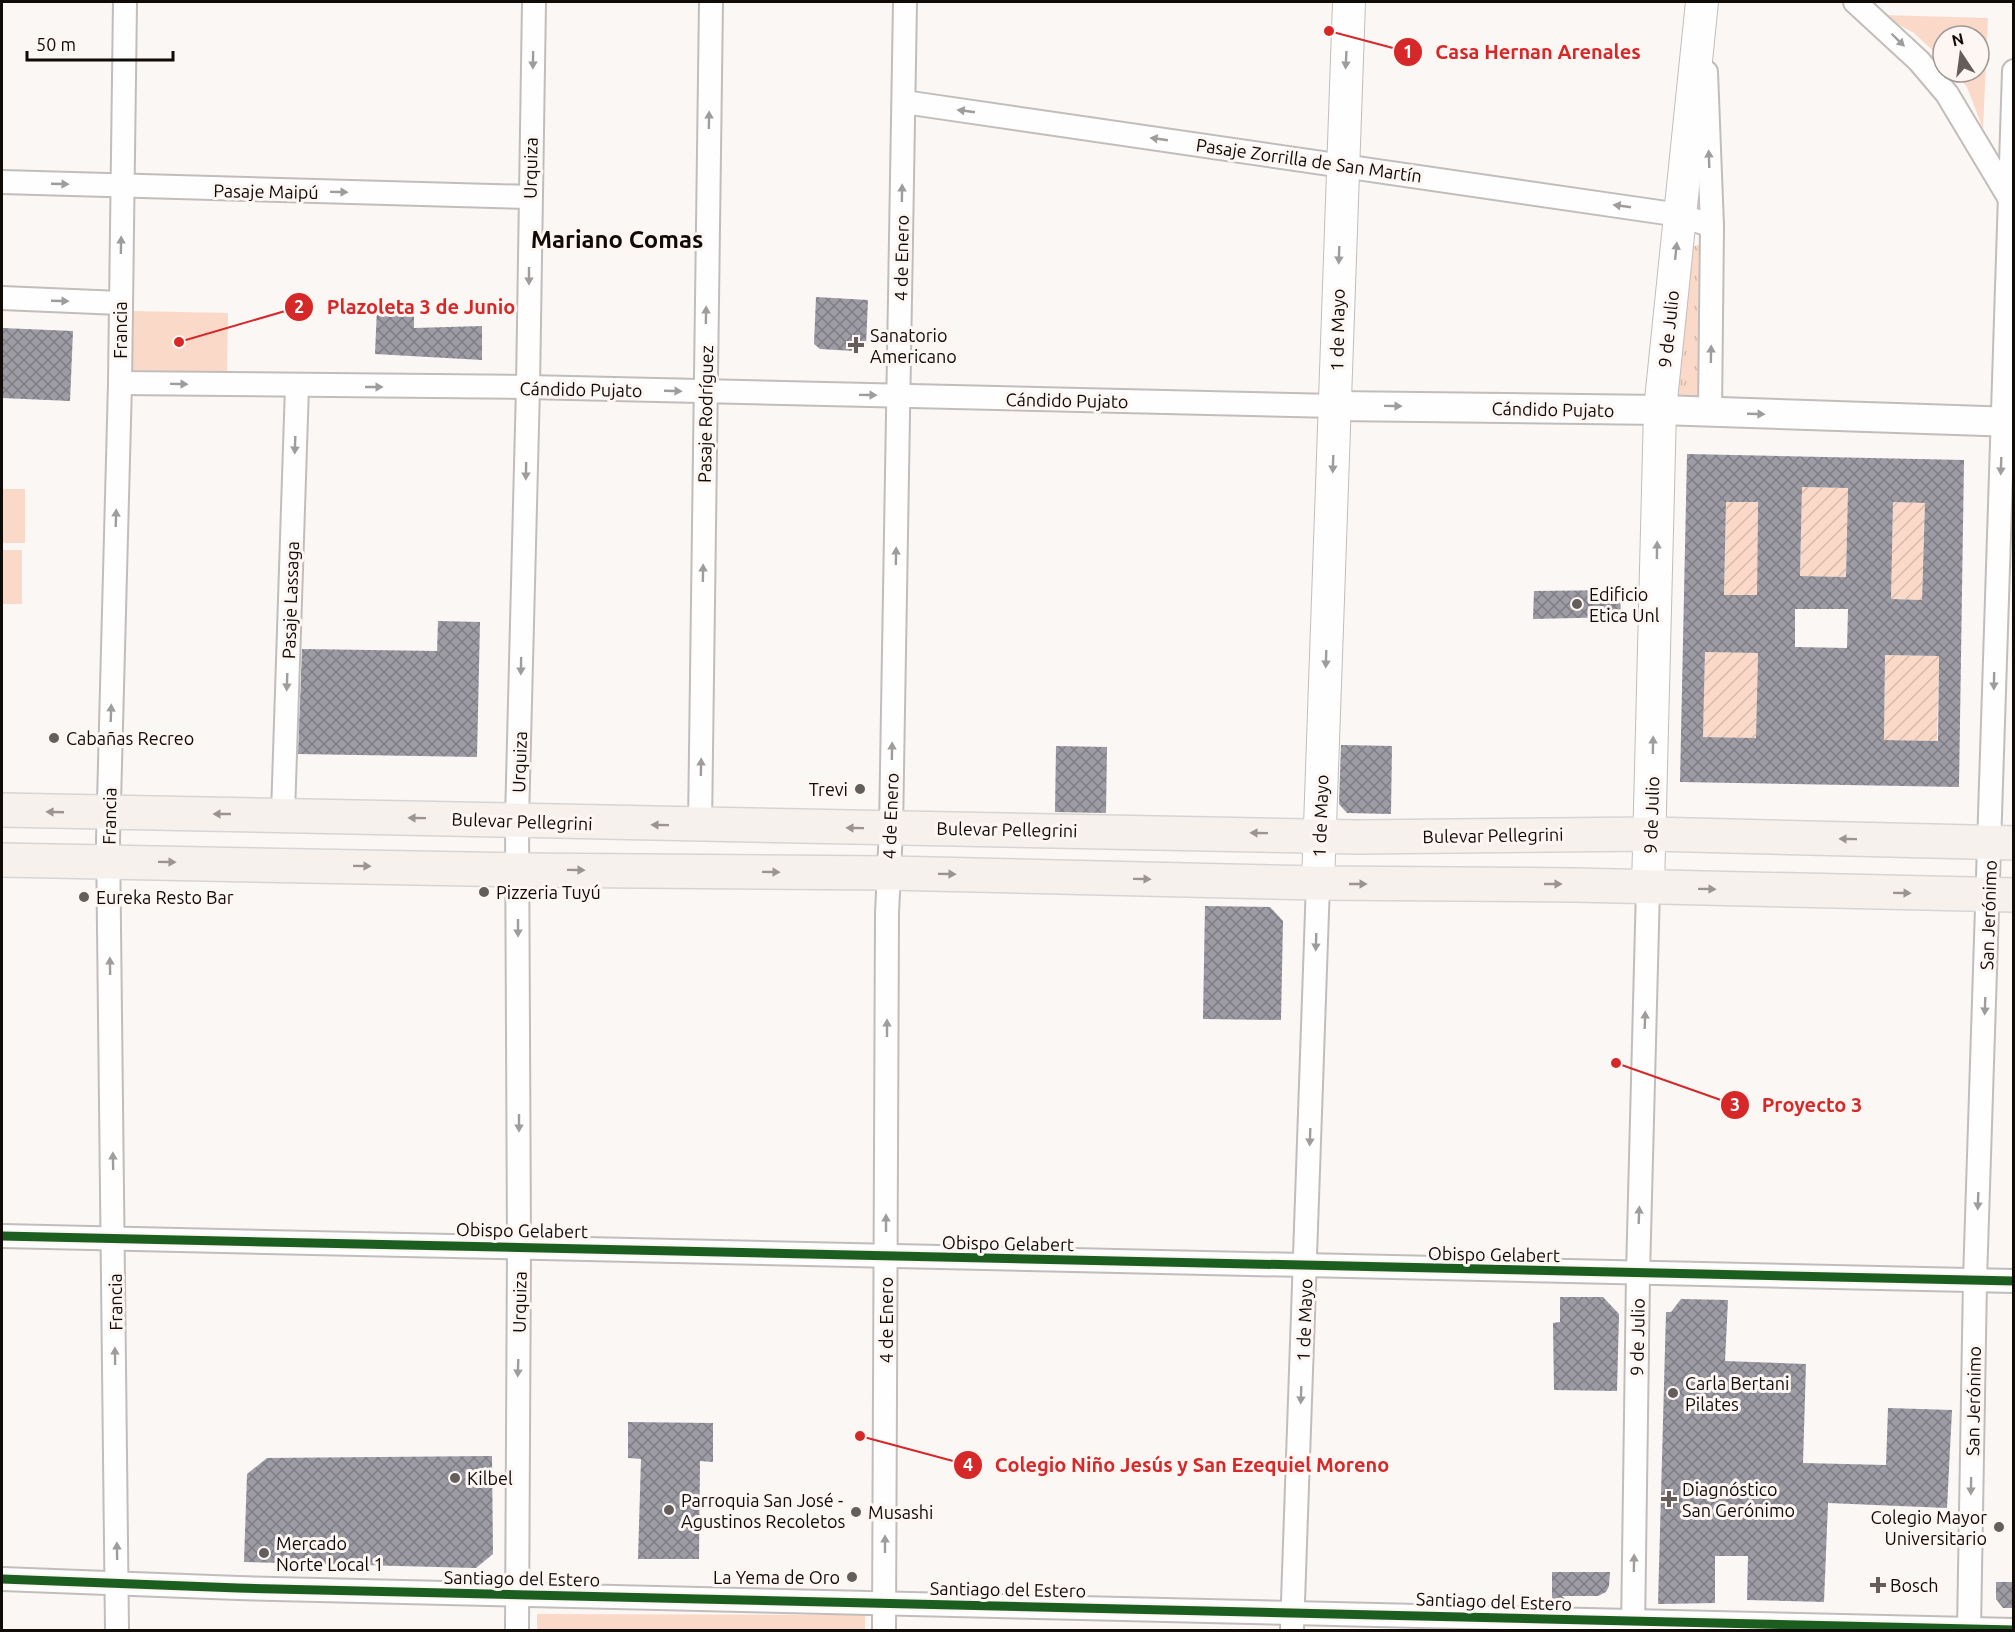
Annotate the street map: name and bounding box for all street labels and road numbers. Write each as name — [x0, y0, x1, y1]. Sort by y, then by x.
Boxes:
street label: Pasaje Zorrilla de San Martín — [1195, 134, 1423, 186]
street label: Urquiza — [519, 137, 541, 199]
street label: Pasaje Maipú — [213, 180, 319, 202]
street label: 4 de Enero — [890, 215, 912, 301]
street label: 1 de Mayo — [1326, 288, 1348, 372]
street label: 9 de Julio — [1654, 289, 1682, 369]
street label: Francia — [110, 301, 130, 359]
street label: Pasaje Rodríguez — [694, 345, 716, 483]
street label: Cándido Pujato — [519, 378, 643, 400]
street label: Cándido Pujato — [1005, 389, 1129, 411]
street label: Cándido Pujato — [1491, 398, 1615, 420]
street label: Pasaje Lassaga — [278, 541, 302, 659]
street label: Urquiza — [508, 731, 530, 793]
street label: 4 de Enero — [878, 772, 902, 860]
street label: 1 de Mayo — [1309, 774, 1331, 858]
street label: 9 de Julio — [1640, 776, 1662, 854]
street label: Francia — [98, 787, 120, 845]
street label: Bulevar Pellegrini — [451, 809, 593, 833]
street label: Bulevar Pellegrini — [936, 818, 1078, 840]
street label: Bulevar Pellegrini — [1422, 824, 1564, 846]
street label: San Jerónimo — [1976, 860, 2000, 970]
street label: Obispo Gelabert — [456, 1219, 588, 1241]
street label: Obispo Gelabert — [942, 1232, 1074, 1254]
street label: Obispo Gelabert — [1428, 1243, 1560, 1265]
street label: Urquiza — [508, 1271, 530, 1333]
street label: Francia — [104, 1273, 126, 1331]
street label: 4 de Enero — [876, 1277, 896, 1363]
street label: 1 de Mayo — [1293, 1278, 1315, 1362]
street label: 9 de Julio — [1626, 1298, 1648, 1376]
street label: San Jerónimo — [1962, 1346, 1984, 1456]
street label: Santiago del Estero — [444, 1567, 600, 1589]
street label: Santiago del Estero — [930, 1578, 1086, 1600]
street label: Santiago del Estero — [1416, 1588, 1572, 1614]

